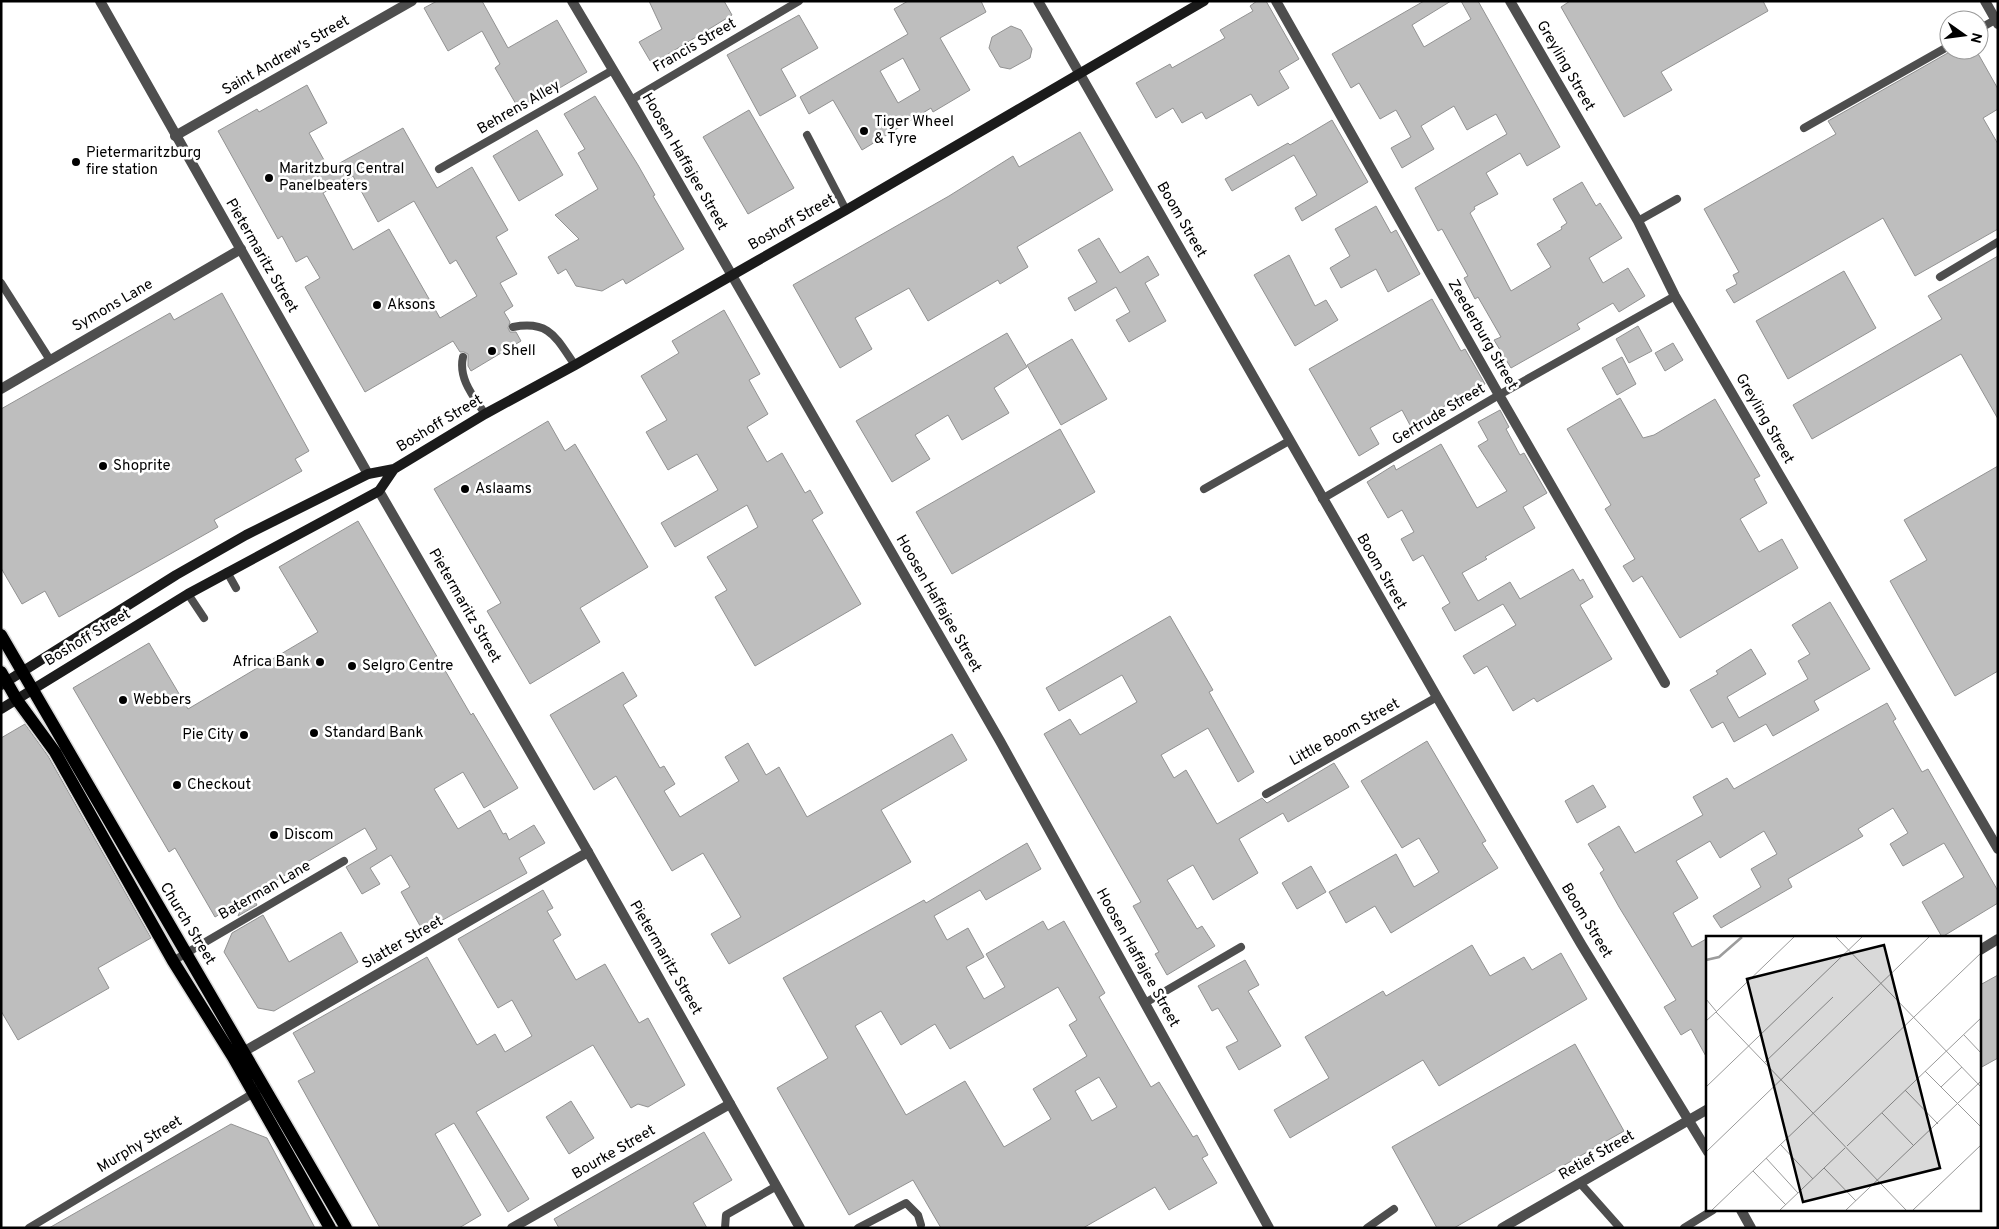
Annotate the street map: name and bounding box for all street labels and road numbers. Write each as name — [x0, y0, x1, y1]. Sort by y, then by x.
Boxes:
street label: Saint Andrew's Street — [219, 12, 353, 100]
street label: Francis Street — [650, 15, 740, 77]
street label: Greyling Street — [1531, 17, 1599, 115]
street label: Behrens Alley — [474, 77, 564, 139]
street label: Hoosen Haffajee Street — [637, 90, 731, 234]
street label: Boom Street — [1152, 179, 1210, 261]
street label: Boshoff Street — [745, 190, 839, 256]
street label: Pietermaritz Street — [221, 195, 301, 317]
street label: Symons Lane — [69, 275, 157, 337]
street label: Zeederburg Street — [1443, 276, 1521, 394]
street label: Greyling Street — [1730, 370, 1798, 468]
street label: Gertrude Street — [1389, 380, 1489, 450]
street label: Boshoff Street — [393, 391, 487, 457]
street label: Boom Street — [1352, 531, 1410, 613]
street label: Hoosen Haffajee Street — [891, 532, 985, 676]
street label: Pietermaritz Street — [424, 545, 504, 667]
street label: Boshoff Street — [41, 605, 135, 671]
street label: Little Boom Street — [1287, 695, 1403, 771]
street label: Baterman Lane — [216, 857, 314, 925]
street label: Church Street — [155, 879, 219, 969]
street label: Boom Street — [1556, 880, 1616, 962]
street label: Hoosen Haffajee Street — [1091, 885, 1183, 1031]
street label: Pietermaritz Street — [625, 897, 705, 1019]
street label: Slatter Street — [359, 912, 447, 974]
street label: Murphy Street — [94, 1112, 186, 1178]
street label: Bourke Street — [569, 1122, 659, 1184]
street label: Retief Street — [1556, 1127, 1638, 1185]

